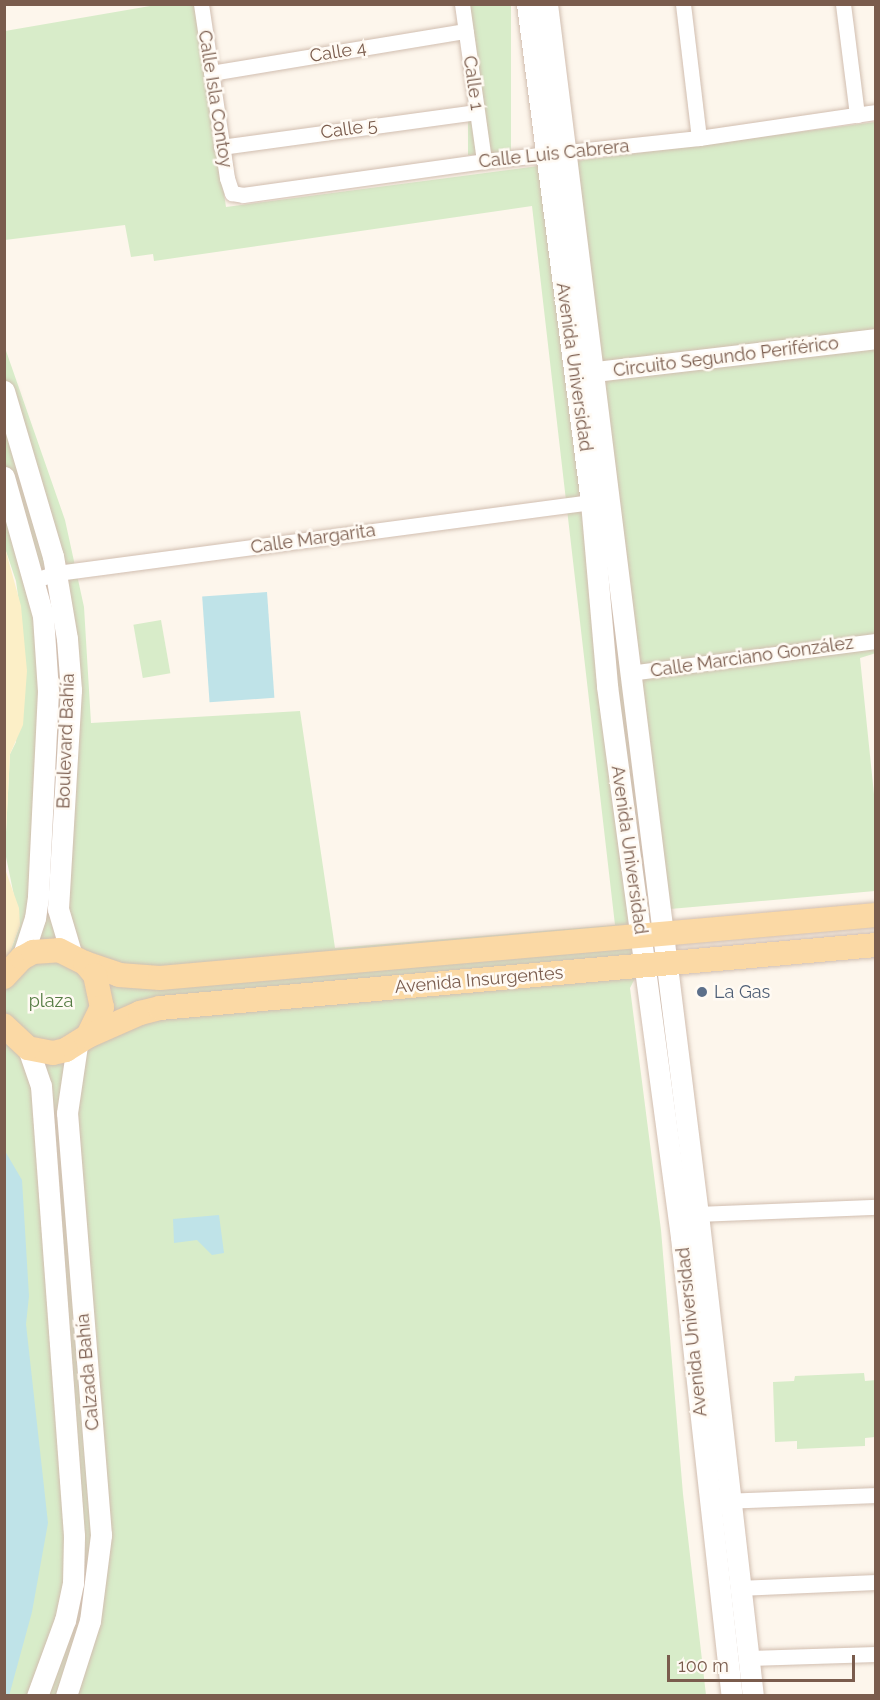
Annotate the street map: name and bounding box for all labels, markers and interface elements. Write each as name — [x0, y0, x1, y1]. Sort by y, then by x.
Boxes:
street label: Calle Isla Contoy — [193, 29, 237, 169]
street label: Calle 4 — [308, 37, 368, 67]
street label: Calle 1 — [458, 54, 488, 112]
street label: Calle 5 — [319, 114, 379, 144]
street label: Calle Luis Cabrera — [478, 135, 630, 173]
street label: Avenida Universidad — [551, 281, 597, 453]
street label: Circuito Segundo Periférico — [612, 332, 840, 382]
street label: Calle Margarita — [249, 520, 377, 558]
street label: Calle Marciano González — [649, 632, 855, 682]
street label: Boulevard Bahía — [53, 673, 79, 809]
street label: Avenida Universidad — [606, 764, 652, 936]
street label: Avenida Insurgentes — [394, 962, 564, 998]
place label: La Gas — [714, 981, 770, 1003]
marker: La Gas — [695, 985, 709, 999]
park label: plaza — [29, 990, 73, 1012]
street label: Avenida Universidad — [672, 1246, 712, 1418]
street label: Calzada Bahía — [72, 1313, 104, 1431]
scale bar — [670, 1643, 858, 1681]
text: 100 m — [678, 1655, 729, 1676]

